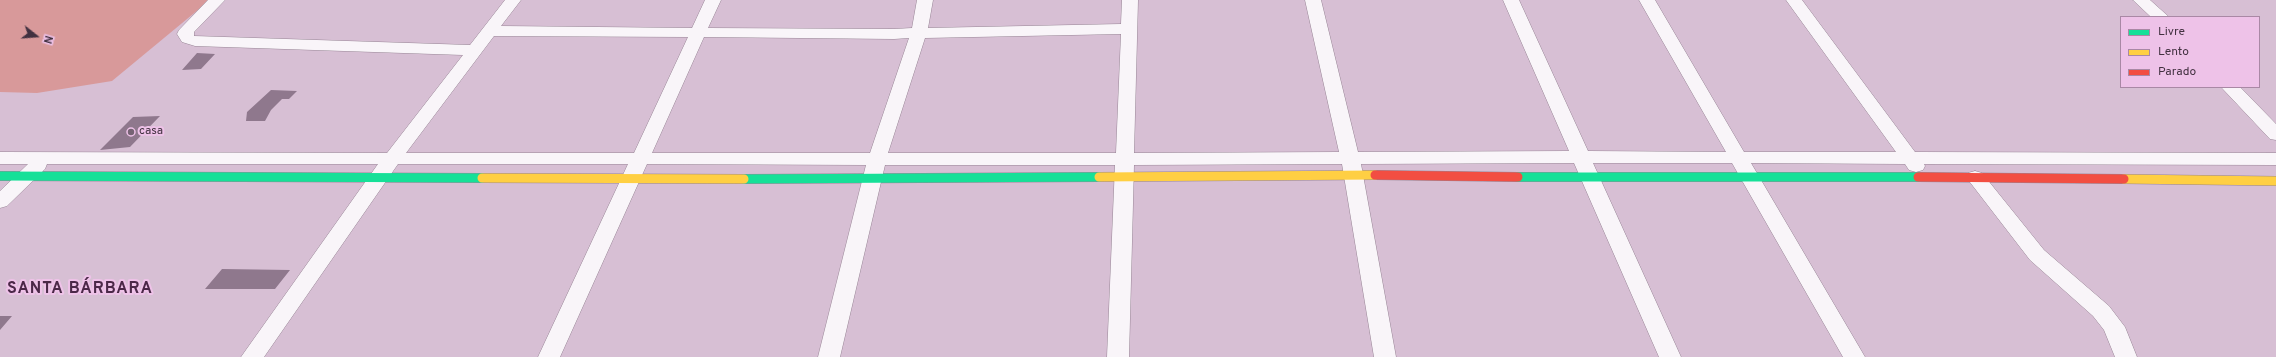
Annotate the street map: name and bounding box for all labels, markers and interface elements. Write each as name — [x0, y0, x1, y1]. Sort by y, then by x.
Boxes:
north arrow — [16, 16, 56, 56]
legend — [2120, 16, 2260, 88]
text: Livre — [2158, 24, 2185, 40]
text: N — [40, 34, 55, 45]
text: Lento — [2158, 44, 2189, 60]
text: Parado — [2158, 64, 2196, 80]
place label: casa — [139, 125, 163, 139]
marker: casa — [126, 127, 136, 137]
district label: SANTA BÁRBARA — [7, 280, 153, 300]

